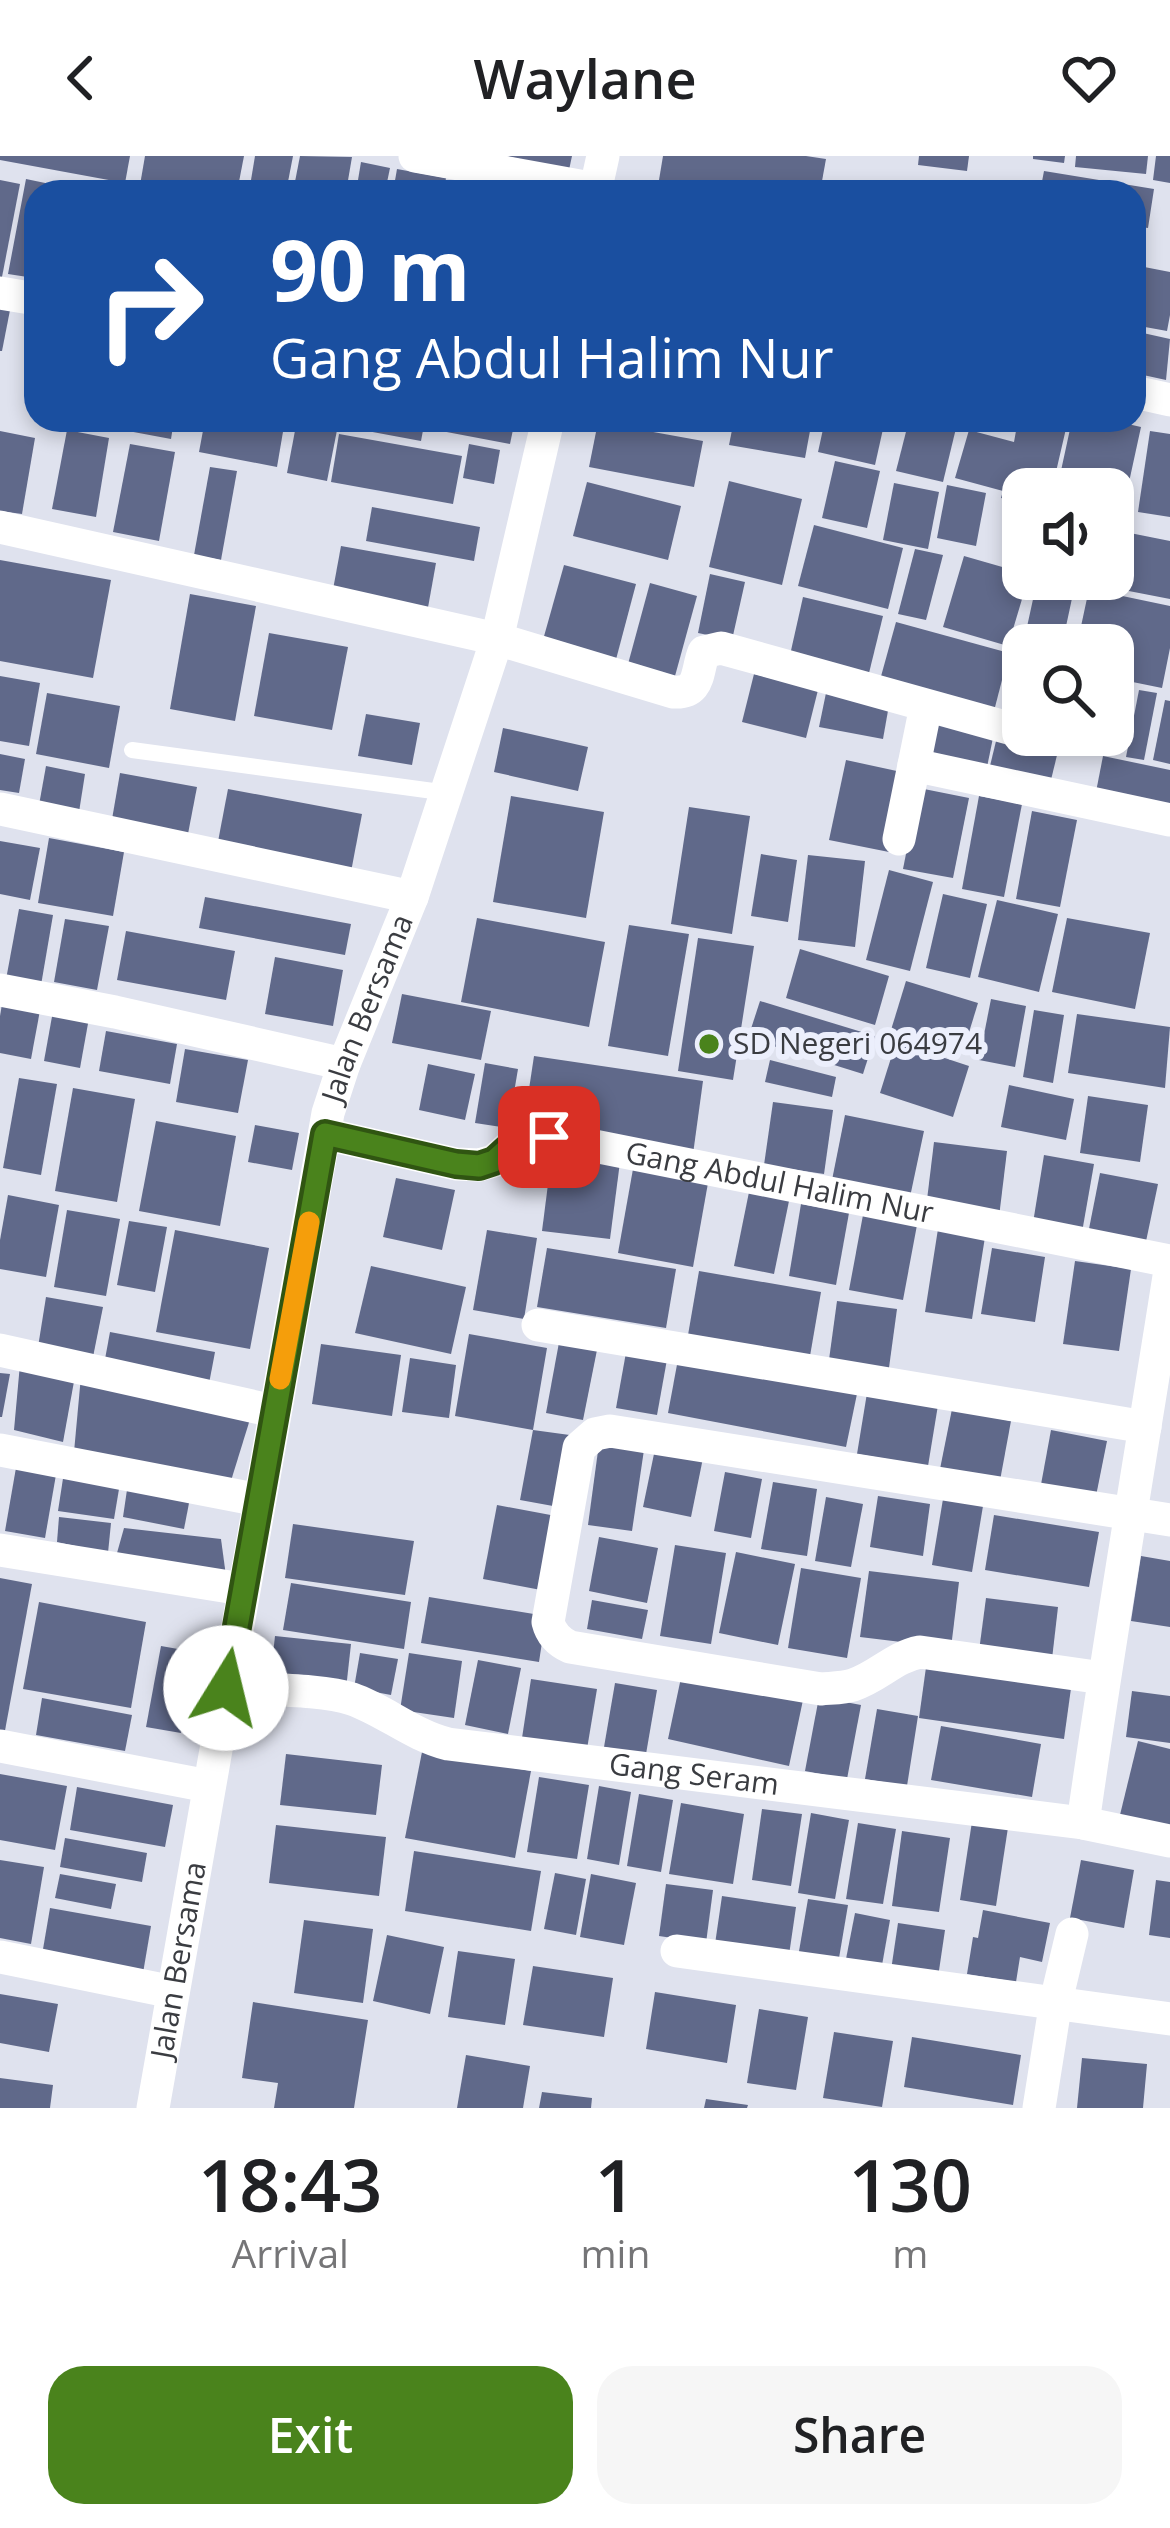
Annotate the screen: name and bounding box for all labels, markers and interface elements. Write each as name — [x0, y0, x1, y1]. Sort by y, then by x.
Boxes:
text: Waylane — [473, 41, 697, 115]
icon: back — [48, 45, 114, 111]
icon: heart — [1056, 45, 1122, 111]
text: 90 m — [270, 211, 470, 326]
icon: right — [72, 228, 228, 384]
text: Gang Abdul Halim Nur — [270, 320, 834, 394]
map controls — [1002, 468, 1134, 756]
button: sound — [1002, 468, 1134, 600]
button: search — [1002, 624, 1134, 756]
street label: Jalan Bersama — [310, 908, 422, 1110]
place label: SD Negeri 064974 — [733, 1022, 982, 1063]
marker: SD Negeri 064974 — [696, 1031, 722, 1057]
pin — [498, 1086, 600, 1188]
icon: arrive — [516, 1104, 582, 1170]
street label: Gang Abdul Halim Nur — [622, 1131, 937, 1232]
position arrow — [163, 1625, 289, 1751]
street label: Gang Seram — [607, 1742, 782, 1804]
street label: Jalan Bersama — [140, 1858, 215, 2065]
text: 18:43 — [198, 2135, 382, 2233]
text: 1 — [595, 2135, 636, 2233]
text: 130 — [848, 2135, 972, 2233]
text: Arrival — [232, 2226, 349, 2279]
text: min — [581, 2226, 650, 2279]
text: m — [892, 2226, 928, 2279]
button: Exit — [48, 2366, 573, 2504]
button: Share — [597, 2366, 1122, 2504]

